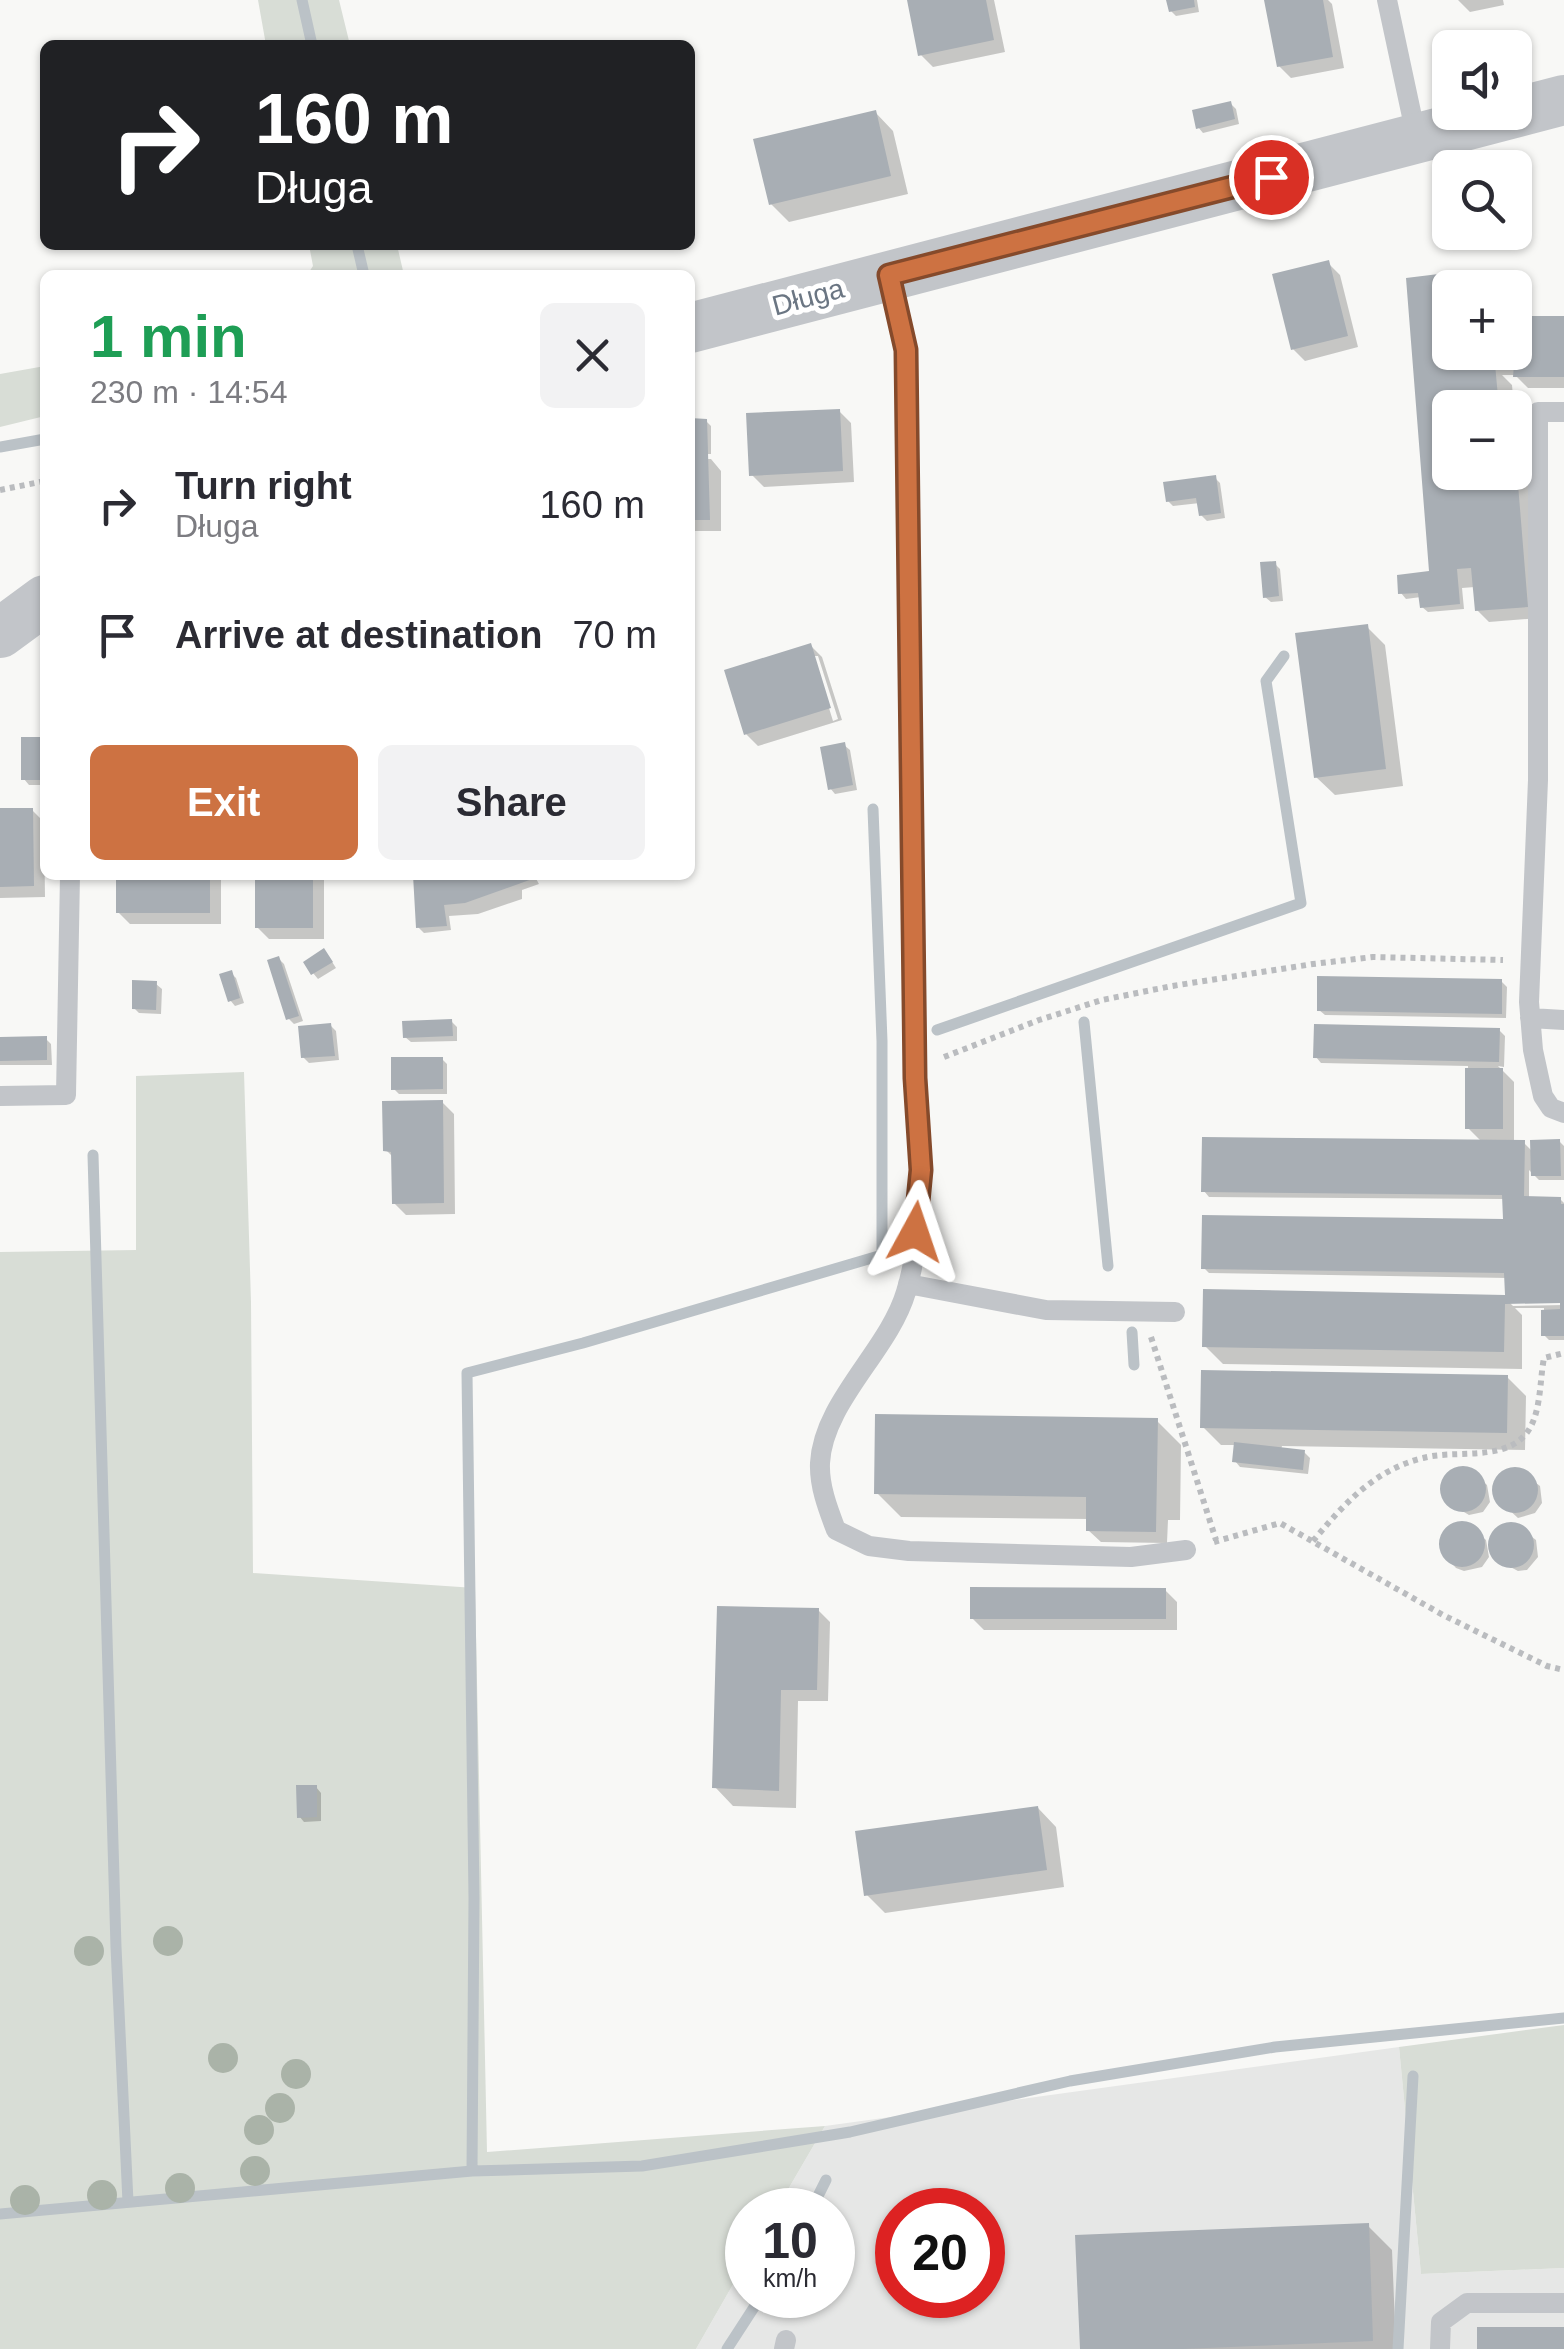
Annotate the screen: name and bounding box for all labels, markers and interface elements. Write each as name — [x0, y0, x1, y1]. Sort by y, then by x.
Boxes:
map controls — [1432, 30, 1532, 490]
button: sound — [1432, 30, 1532, 130]
icon: right — [90, 80, 220, 210]
text: 160 m — [255, 80, 453, 158]
pin — [1229, 135, 1314, 220]
icon: arrive — [1244, 150, 1299, 205]
button: search — [1432, 150, 1532, 250]
text: Długa — [255, 162, 373, 213]
button: + — [1432, 270, 1532, 370]
street label: Długa — [769, 272, 848, 321]
text: 1 min — [90, 303, 247, 370]
button: close — [540, 303, 645, 408]
text: 230 m · 14:54 — [90, 374, 287, 410]
button: − — [1432, 390, 1532, 490]
text: Turn right — [175, 465, 352, 507]
icon: right — [90, 478, 145, 533]
text: 160 m — [539, 484, 645, 526]
text: Długa — [175, 508, 259, 544]
icon: arrive — [90, 608, 145, 663]
text: Arrive at destination — [175, 614, 542, 656]
text: 70 m — [572, 614, 657, 656]
button: Exit — [90, 745, 358, 860]
button: Share — [378, 745, 645, 860]
position arrow — [863, 1180, 967, 1284]
speed limit sign: 20 — [875, 2188, 1005, 2318]
text: 10 — [762, 2213, 818, 2269]
text: km/h — [763, 2264, 817, 2292]

